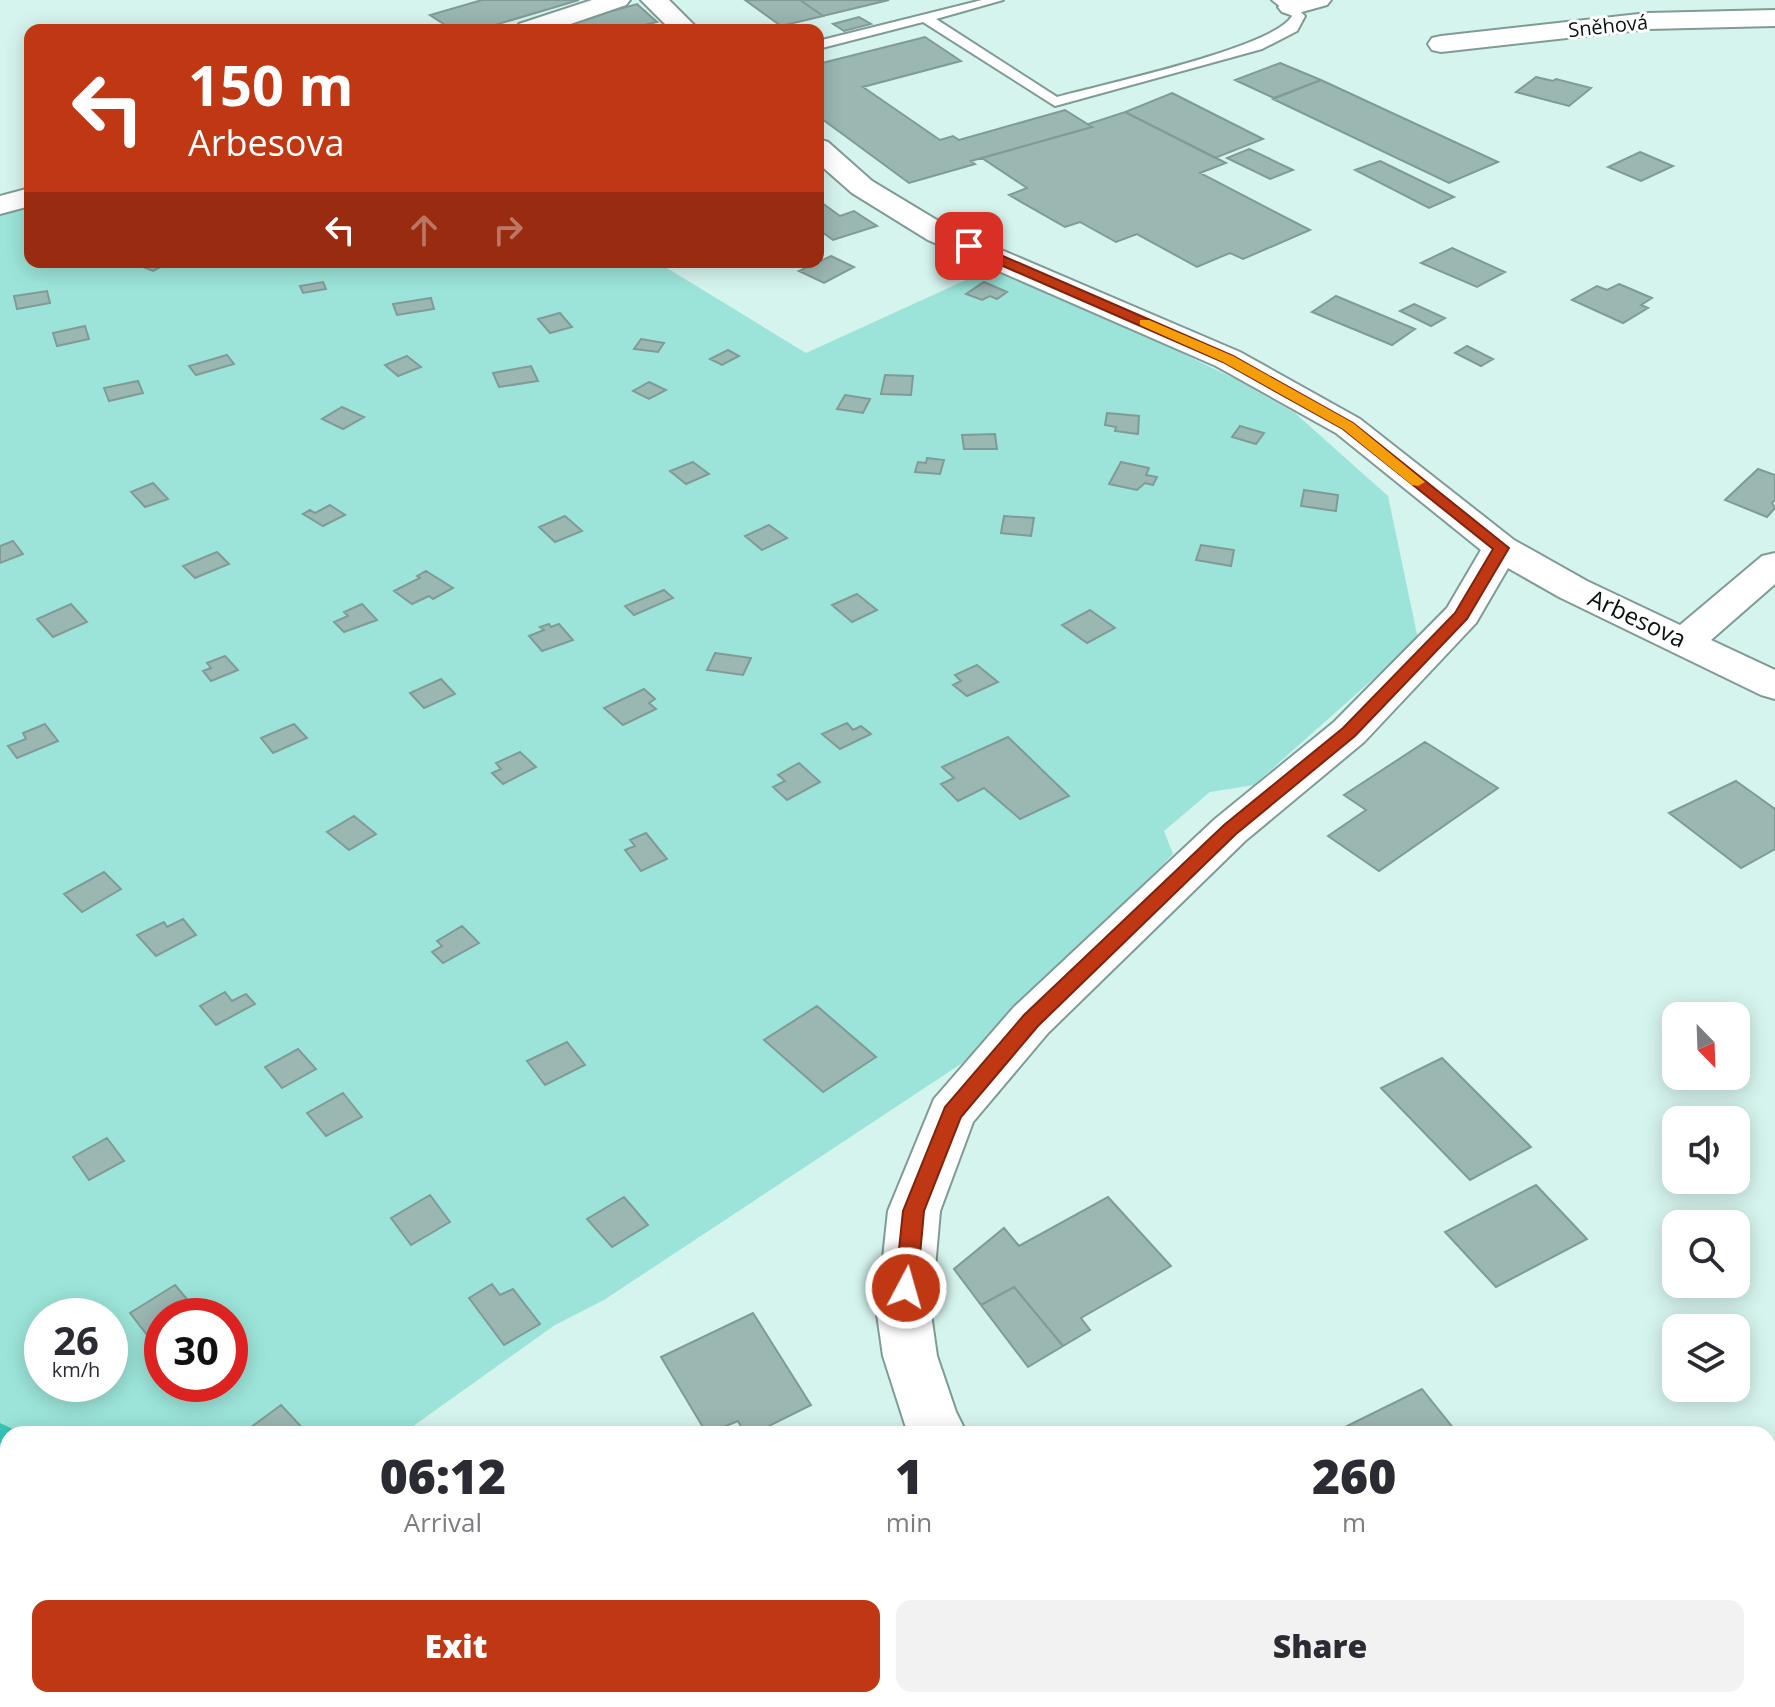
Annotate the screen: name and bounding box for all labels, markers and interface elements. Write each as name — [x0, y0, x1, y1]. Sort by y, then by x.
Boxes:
street label: Sněhová — [1567, 8, 1649, 43]
text: 150 m — [188, 46, 354, 122]
icon: left — [56, 56, 160, 160]
text: Arbesova — [188, 118, 345, 167]
icon: left — [318, 208, 362, 252]
icon: ahead — [402, 208, 446, 252]
icon: right — [486, 208, 530, 252]
pin — [935, 212, 1003, 280]
icon: arrive — [947, 224, 991, 268]
street label: Arbesova — [1583, 581, 1692, 655]
north arrow — [1662, 1002, 1750, 1090]
map controls — [1662, 1002, 1750, 1402]
button: sound — [1662, 1106, 1750, 1194]
button: search — [1662, 1210, 1750, 1298]
position arrow — [864, 1246, 948, 1330]
speed limit sign: 30 — [144, 1298, 248, 1402]
text: 26 — [53, 1312, 99, 1367]
button: layers — [1662, 1314, 1750, 1402]
text: km/h — [52, 1356, 100, 1383]
text: 06:12 — [380, 1443, 506, 1508]
text: 1 — [895, 1443, 923, 1508]
text: 260 — [1312, 1443, 1396, 1508]
text: Arrival — [404, 1504, 482, 1540]
text: min — [886, 1504, 932, 1540]
text: m — [1342, 1504, 1366, 1540]
button: Exit — [32, 1600, 880, 1692]
button: Share — [896, 1600, 1744, 1692]

